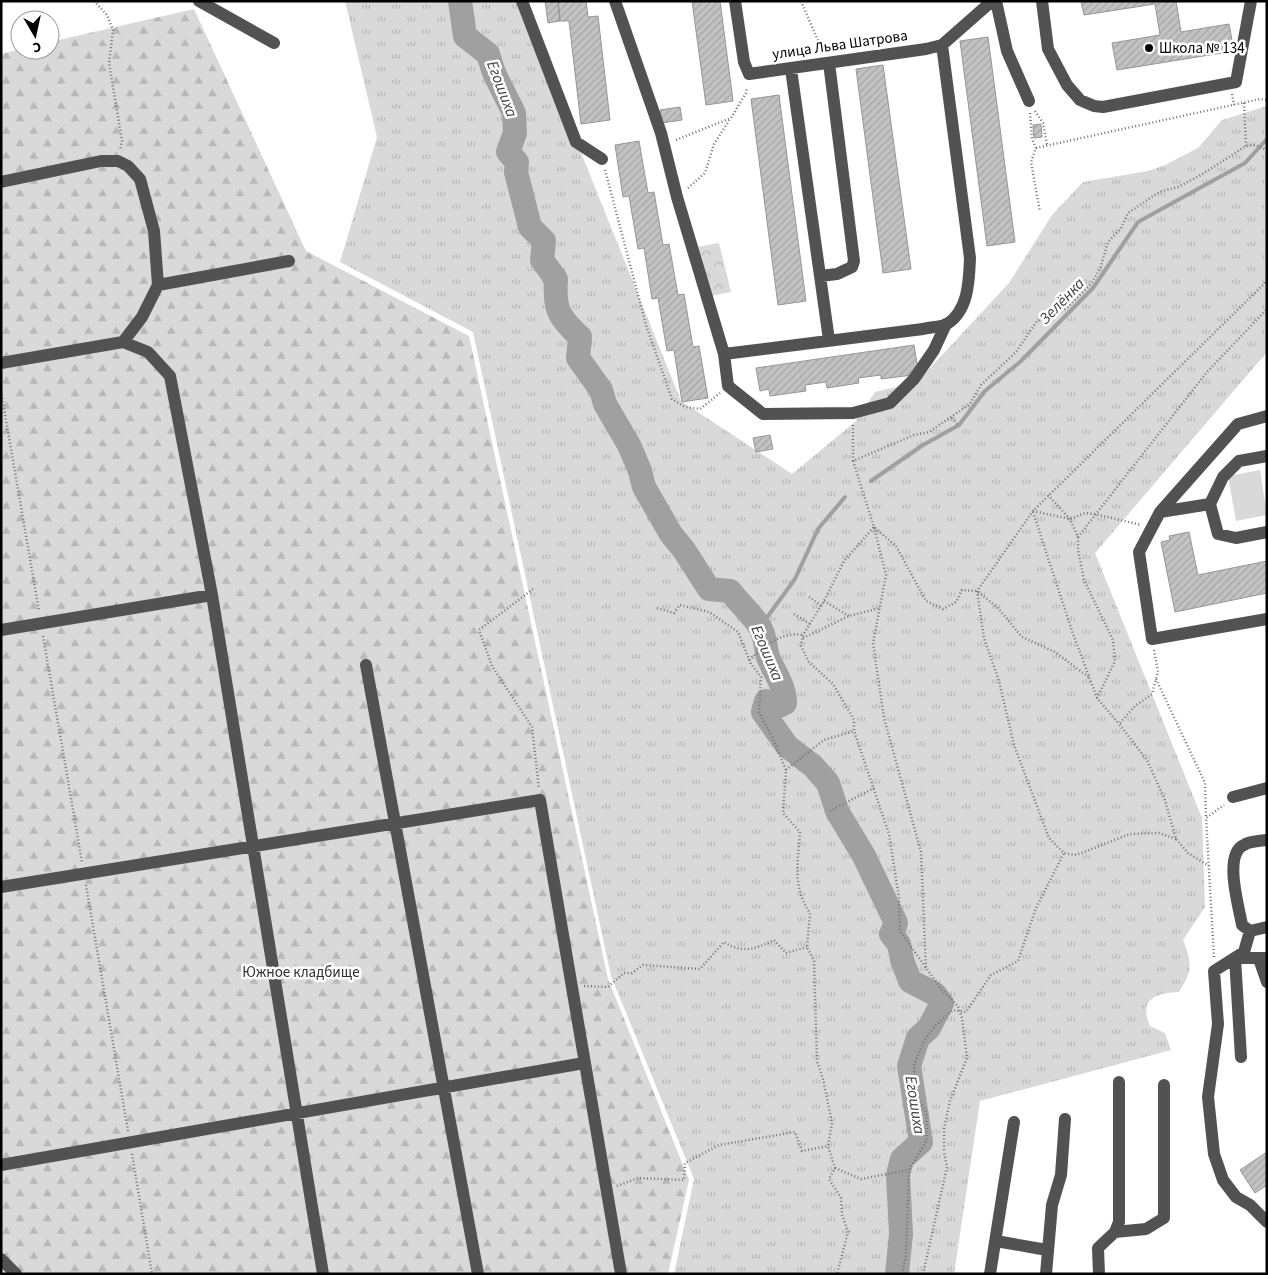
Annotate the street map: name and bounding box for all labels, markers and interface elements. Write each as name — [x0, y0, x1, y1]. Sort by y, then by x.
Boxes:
north arrow — [10, 10, 60, 60]
street label: улица Льва Шатрова — [771, 25, 909, 65]
text: С — [31, 36, 42, 57]
place label: Школа № 134 — [1159, 38, 1245, 59]
marker: Школа № 134 — [1143, 42, 1155, 54]
water label: Егошиха — [481, 58, 523, 121]
water label: Зелёнка — [1034, 273, 1090, 329]
water label: Егошиха — [745, 622, 789, 685]
park label: Южное кладбище — [242, 962, 360, 983]
water label: Егошиха — [900, 1074, 931, 1136]

